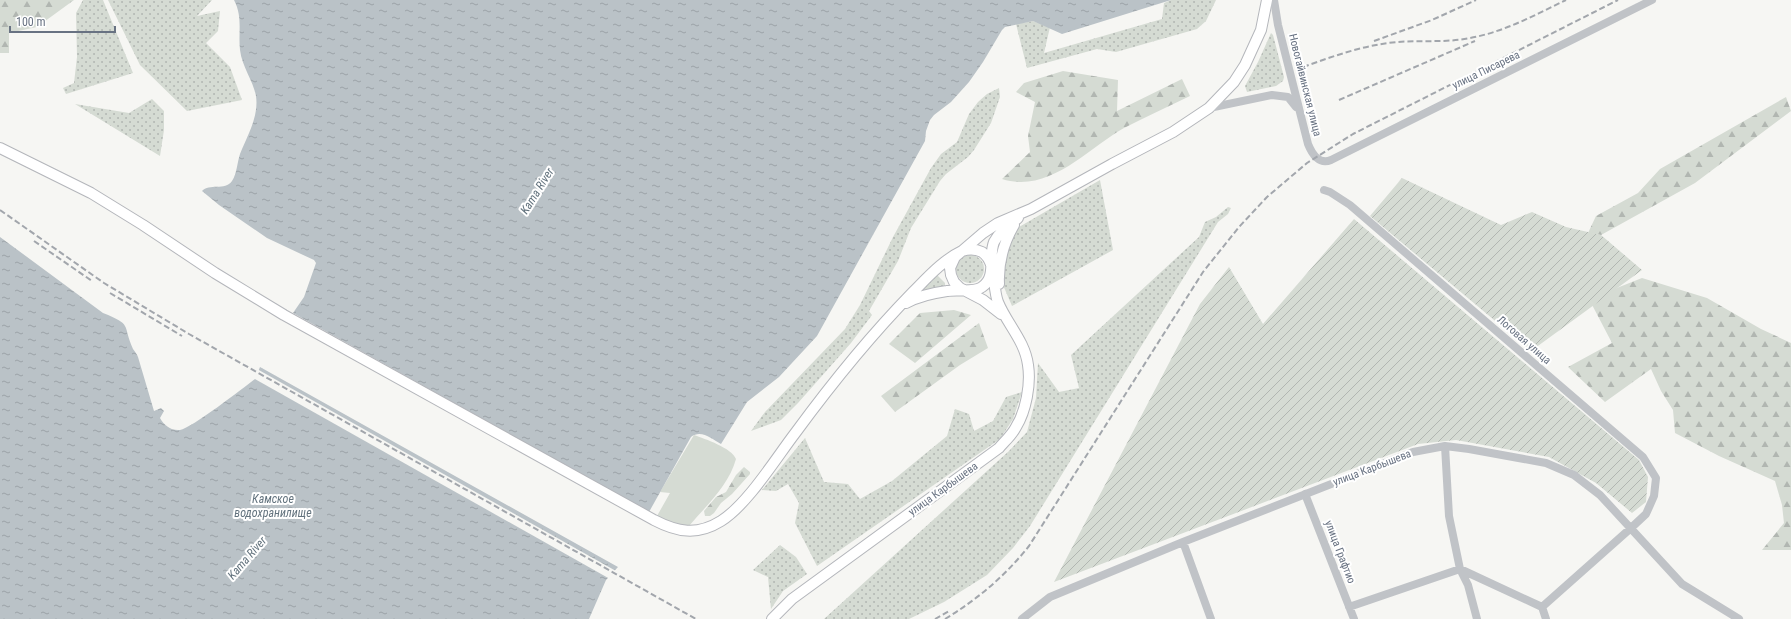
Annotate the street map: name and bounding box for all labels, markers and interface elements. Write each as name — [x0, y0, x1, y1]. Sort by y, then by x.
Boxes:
scale bar — [10, 8, 115, 34]
text: 100 m — [16, 15, 46, 29]
street label: Новогайвинская улица — [1286, 32, 1324, 138]
street label: улица Писарева — [1450, 48, 1522, 92]
water label: Kama River — [517, 165, 557, 217]
street label: Логовая улица — [1494, 313, 1554, 367]
street label: улица Карбышева — [1331, 447, 1413, 489]
street label: улица Карбышева — [906, 459, 980, 519]
water label: Камское водохранилище — [234, 492, 312, 520]
street label: улица Графтио — [1322, 519, 1358, 586]
water label: Kama River — [225, 534, 270, 582]

